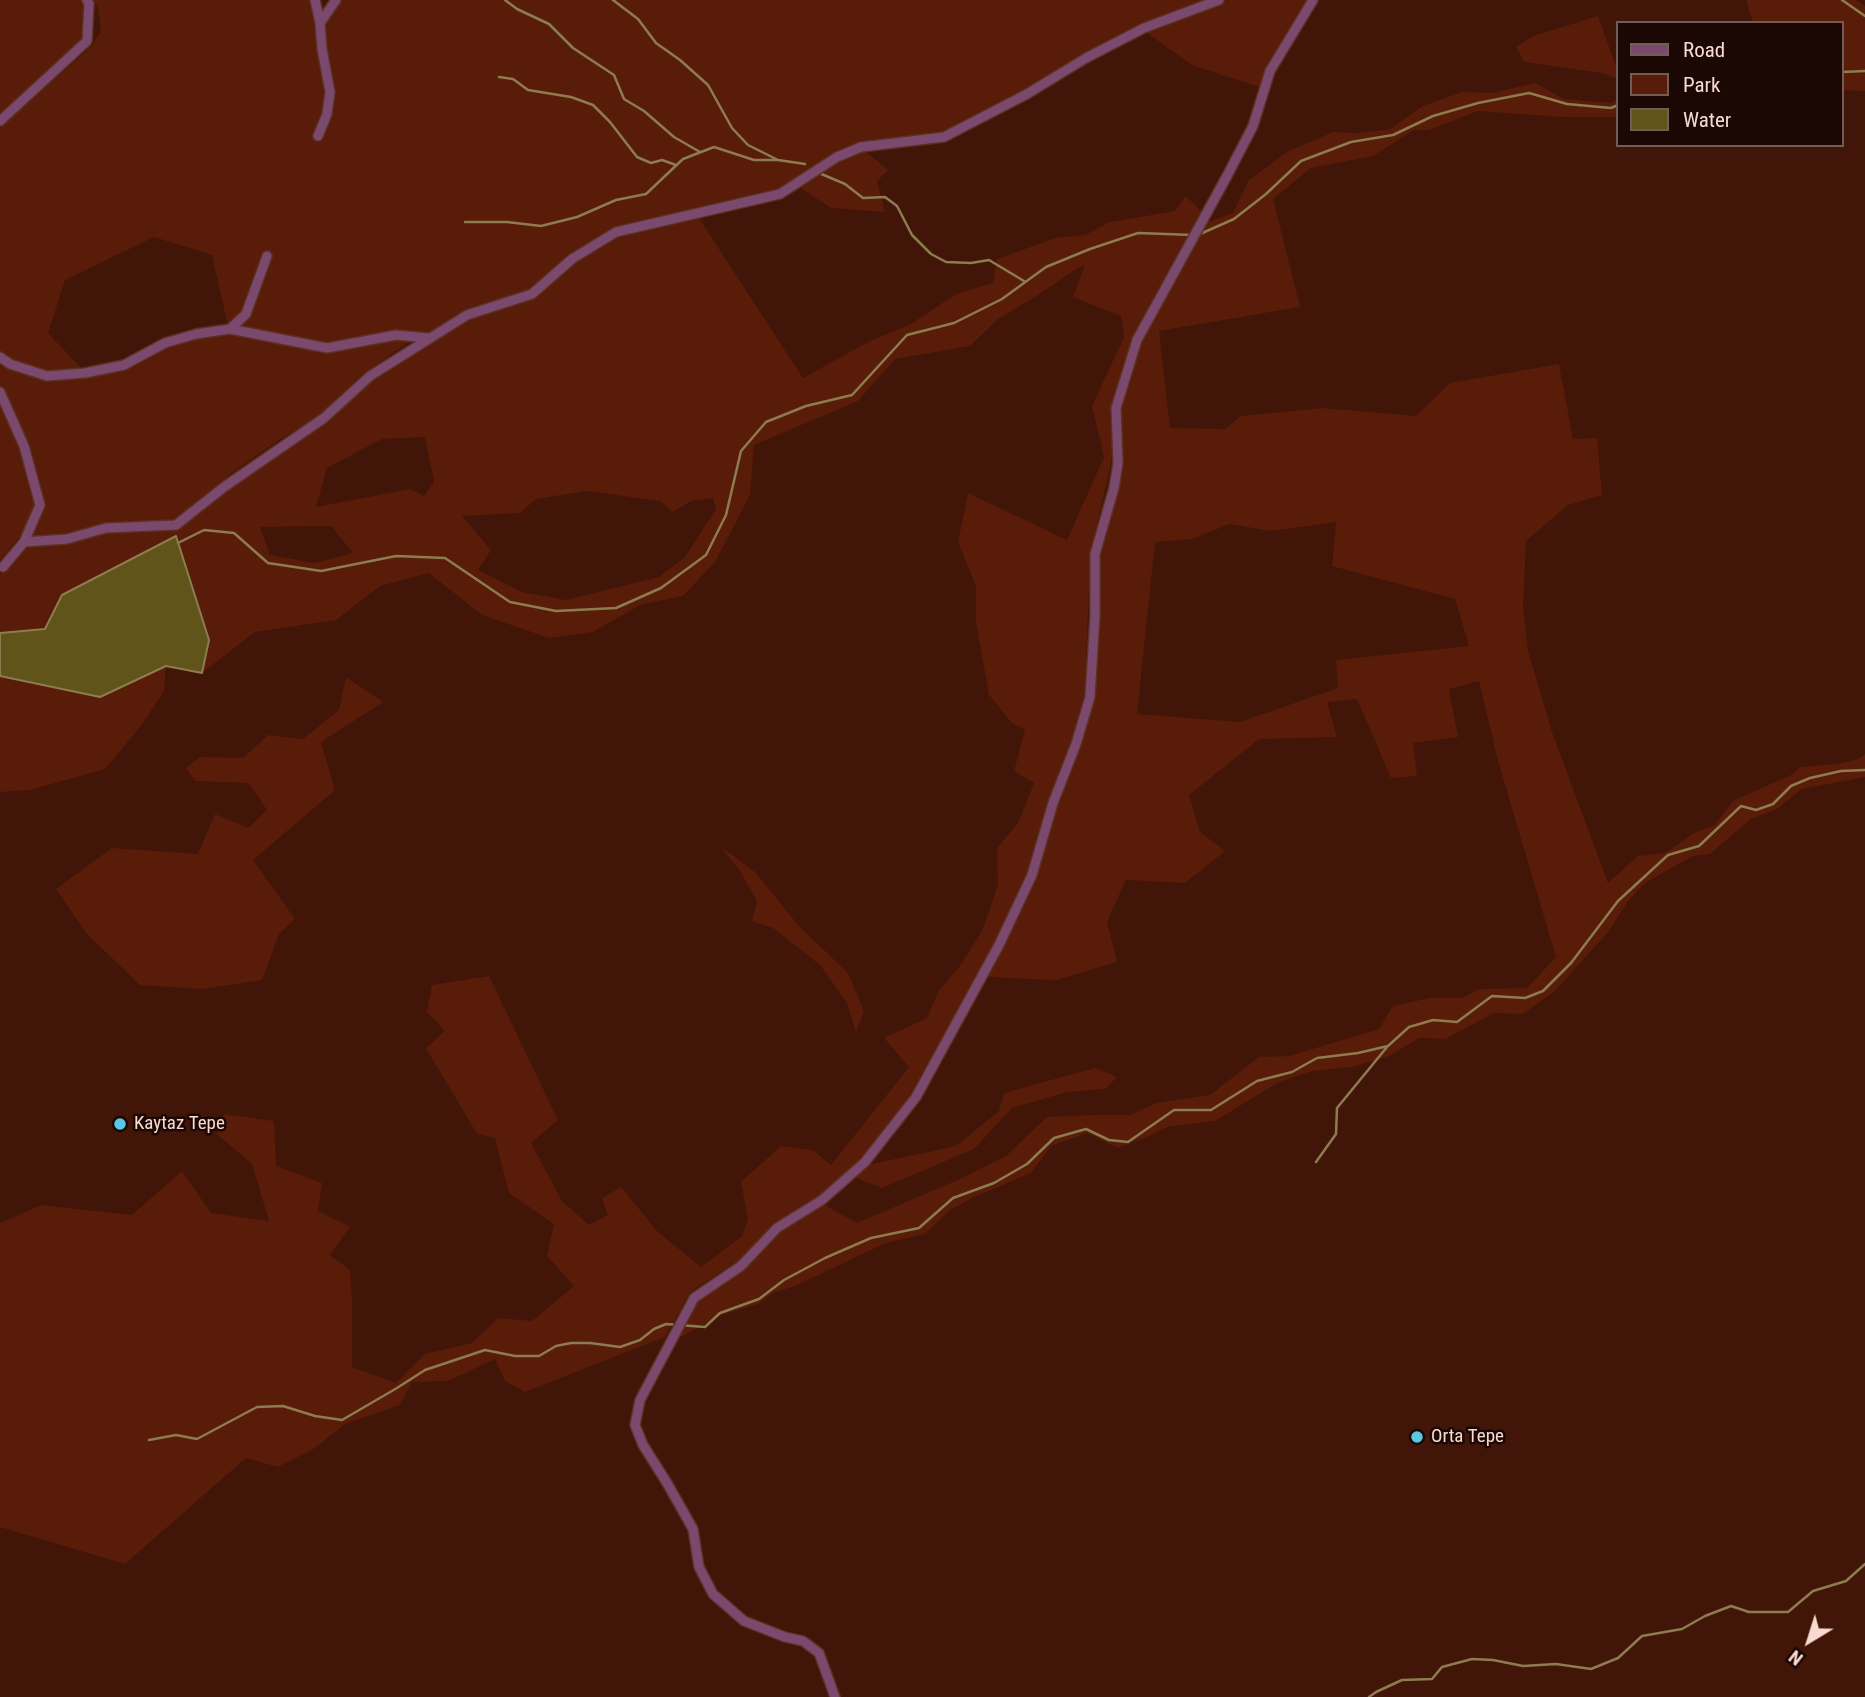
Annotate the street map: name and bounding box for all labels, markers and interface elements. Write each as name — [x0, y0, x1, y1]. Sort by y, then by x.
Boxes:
legend — [1616, 21, 1844, 147]
text: Road — [1683, 38, 1725, 62]
text: Park — [1683, 73, 1720, 97]
text: Water — [1683, 108, 1731, 132]
place label: Kaytaz Tepe — [134, 1113, 225, 1135]
marker: Kaytaz Tepe — [112, 1116, 128, 1132]
place label: Orta Tepe — [1431, 1426, 1504, 1448]
marker: Orta Tepe — [1409, 1429, 1425, 1445]
north arrow — [1774, 1606, 1844, 1676]
text: N — [1784, 1645, 1807, 1671]

